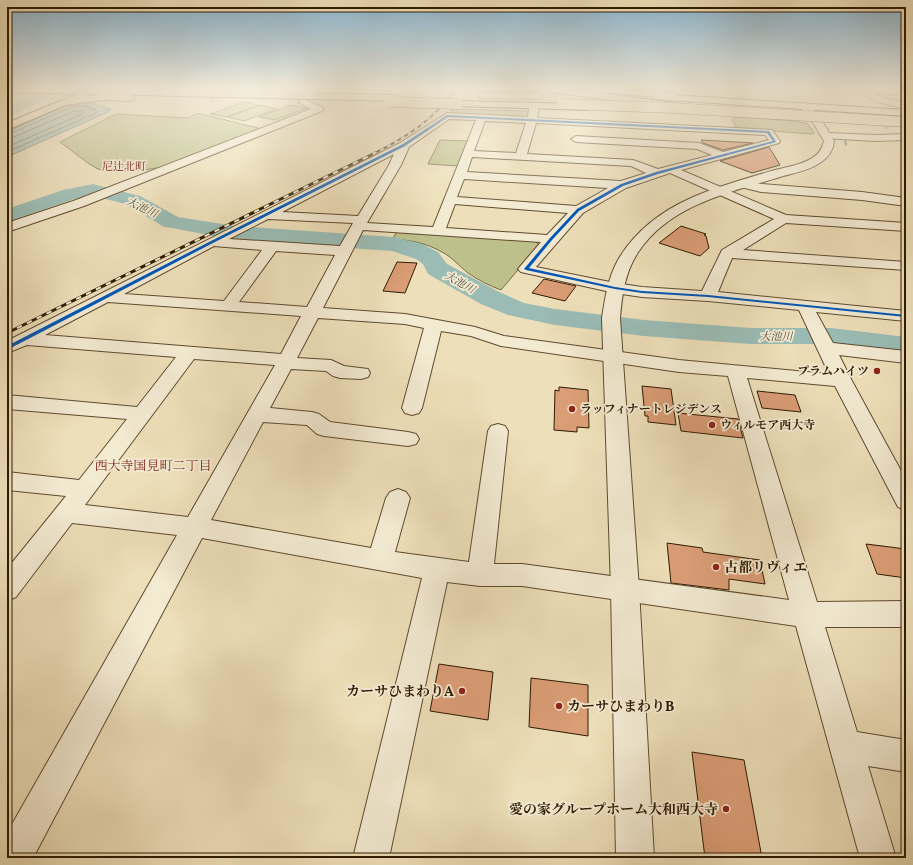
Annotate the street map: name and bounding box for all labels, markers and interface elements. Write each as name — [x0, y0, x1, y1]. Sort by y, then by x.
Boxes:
district label: 尼辻北町 — [102, 160, 146, 175]
water label: 大池川 — [123, 194, 160, 223]
water label: 大池川 — [441, 269, 478, 298]
water label: 大池川 — [760, 330, 793, 345]
place label: プラムハイツ — [797, 364, 869, 380]
marker: プラムハイツ — [872, 366, 882, 376]
place label: ラッフィナートレジデンス — [580, 402, 722, 418]
marker: ラッフィナートレジデンス — [567, 404, 577, 414]
place label: ウィルモア西大寺 — [720, 418, 815, 434]
marker: ウィルモア西大寺 — [707, 420, 717, 430]
district label: 西大寺国見町二丁目 — [94, 458, 212, 476]
place label: 古都リヴィエ — [724, 559, 807, 578]
marker: 古都リヴィエ — [711, 562, 721, 572]
place label: カーサひまわりA — [346, 683, 454, 702]
marker: カーサひまわりA — [457, 686, 467, 696]
place label: カーサひまわりB — [567, 698, 674, 717]
marker: カーサひまわりB — [554, 701, 564, 711]
place label: 愛の家グループホーム大和西大寺 — [509, 801, 718, 820]
marker: 愛の家グループホーム大和西大寺 — [721, 804, 731, 814]

